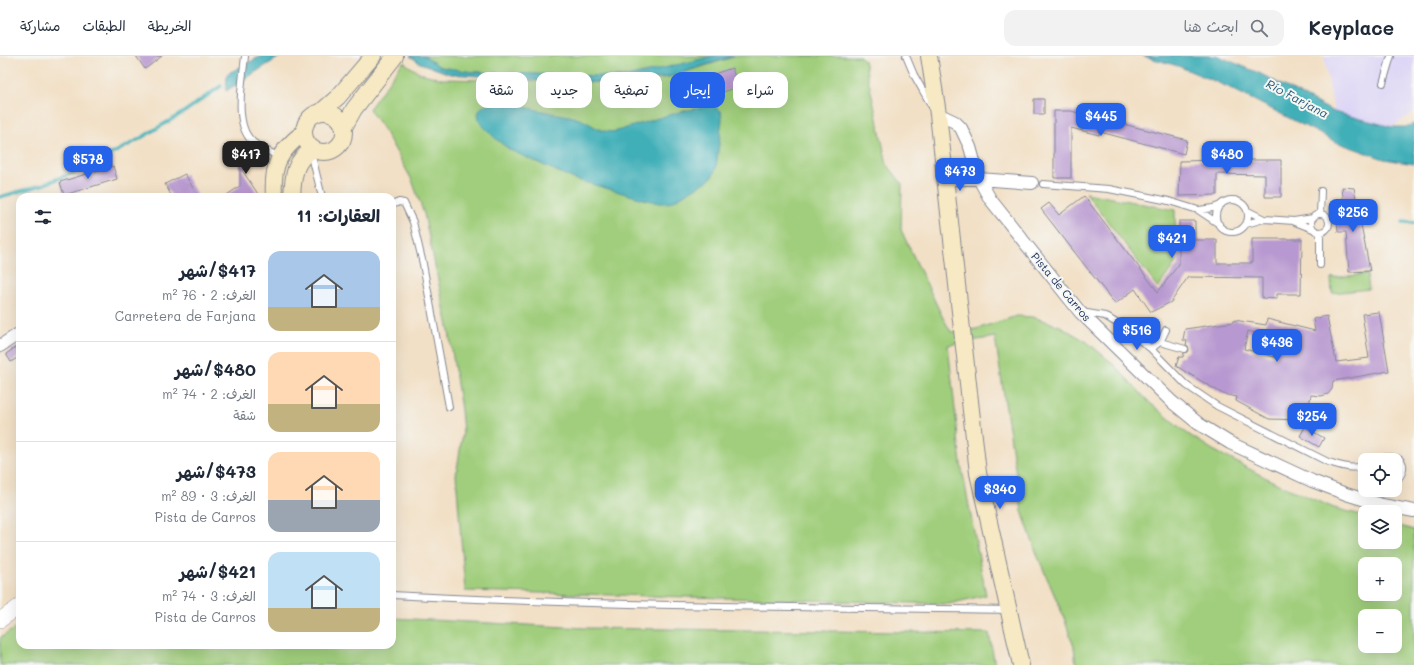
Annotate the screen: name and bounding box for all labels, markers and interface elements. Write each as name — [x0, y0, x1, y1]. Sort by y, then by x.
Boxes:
search box — [1004, 10, 1284, 46]
text: Keyplace — [1308, 15, 1394, 40]
text: مشاركة — [20, 16, 60, 35]
text: الطبقات — [82, 16, 126, 35]
text: الخريطة — [148, 16, 191, 35]
text: ابحث هنا — [1183, 16, 1238, 36]
icon: search — [1248, 17, 1270, 39]
chip: شقة — [476, 72, 528, 108]
chip: جديد — [536, 72, 592, 108]
chip: تصفية — [600, 72, 662, 108]
chip: إيجار — [670, 72, 725, 108]
chip: شراء — [733, 72, 788, 108]
water label: Río Farjana — [1264, 75, 1331, 121]
pin: $445 — [1077, 103, 1125, 137]
text: $445 — [1085, 107, 1117, 124]
pin: $417 — [222, 141, 270, 175]
pin: $480 — [1203, 141, 1251, 175]
text: $417 — [231, 145, 261, 162]
text: $480 — [1211, 145, 1243, 162]
pin: $578 — [64, 146, 112, 180]
text: $578 — [73, 150, 103, 167]
pin: $473 — [936, 158, 984, 192]
text: $473 — [944, 162, 976, 179]
pin: $256 — [1329, 199, 1377, 233]
text: $256 — [1338, 203, 1368, 220]
text: العقارات: 11 — [296, 204, 380, 226]
icon: filters — [32, 206, 54, 228]
pin: $421 — [1148, 225, 1196, 259]
text: $421 — [1157, 229, 1187, 246]
street label: Pista de Carros — [1028, 249, 1095, 324]
text: $417/شهر — [180, 259, 256, 281]
icon: home — [300, 267, 348, 315]
text: الغرف: 2 · 76 m² — [162, 286, 256, 303]
text: Carretera de Farjana — [115, 307, 256, 324]
pin: $516 — [1113, 317, 1161, 351]
text: $516 — [1122, 321, 1152, 338]
pin: $436 — [1253, 329, 1301, 363]
text: $436 — [1261, 333, 1293, 350]
text: $480/شهر — [175, 358, 256, 380]
icon: home — [300, 368, 348, 416]
text: الغرف: 2 · 74 m² — [162, 385, 256, 402]
pin: $254 — [1288, 403, 1336, 437]
text: شقة — [233, 406, 256, 423]
text: $254 — [1296, 407, 1328, 424]
map controls — [1358, 453, 1402, 653]
button: locate — [1358, 453, 1402, 497]
text: $473/شهر — [177, 460, 256, 482]
icon: home — [300, 468, 348, 516]
pin: $340 — [976, 476, 1024, 510]
text: $340 — [984, 480, 1016, 497]
text: الغرف: 3 · 89 m² — [161, 487, 256, 504]
button: layers — [1358, 505, 1402, 549]
text: Pista de Carros — [155, 508, 256, 525]
button: + — [1358, 557, 1402, 601]
text: $421/شهر — [179, 560, 256, 582]
icon: home — [300, 568, 348, 616]
text: الغرف: 3 · 74 m² — [162, 587, 256, 604]
text: Pista de Carros — [155, 608, 256, 625]
button: − — [1358, 609, 1402, 653]

